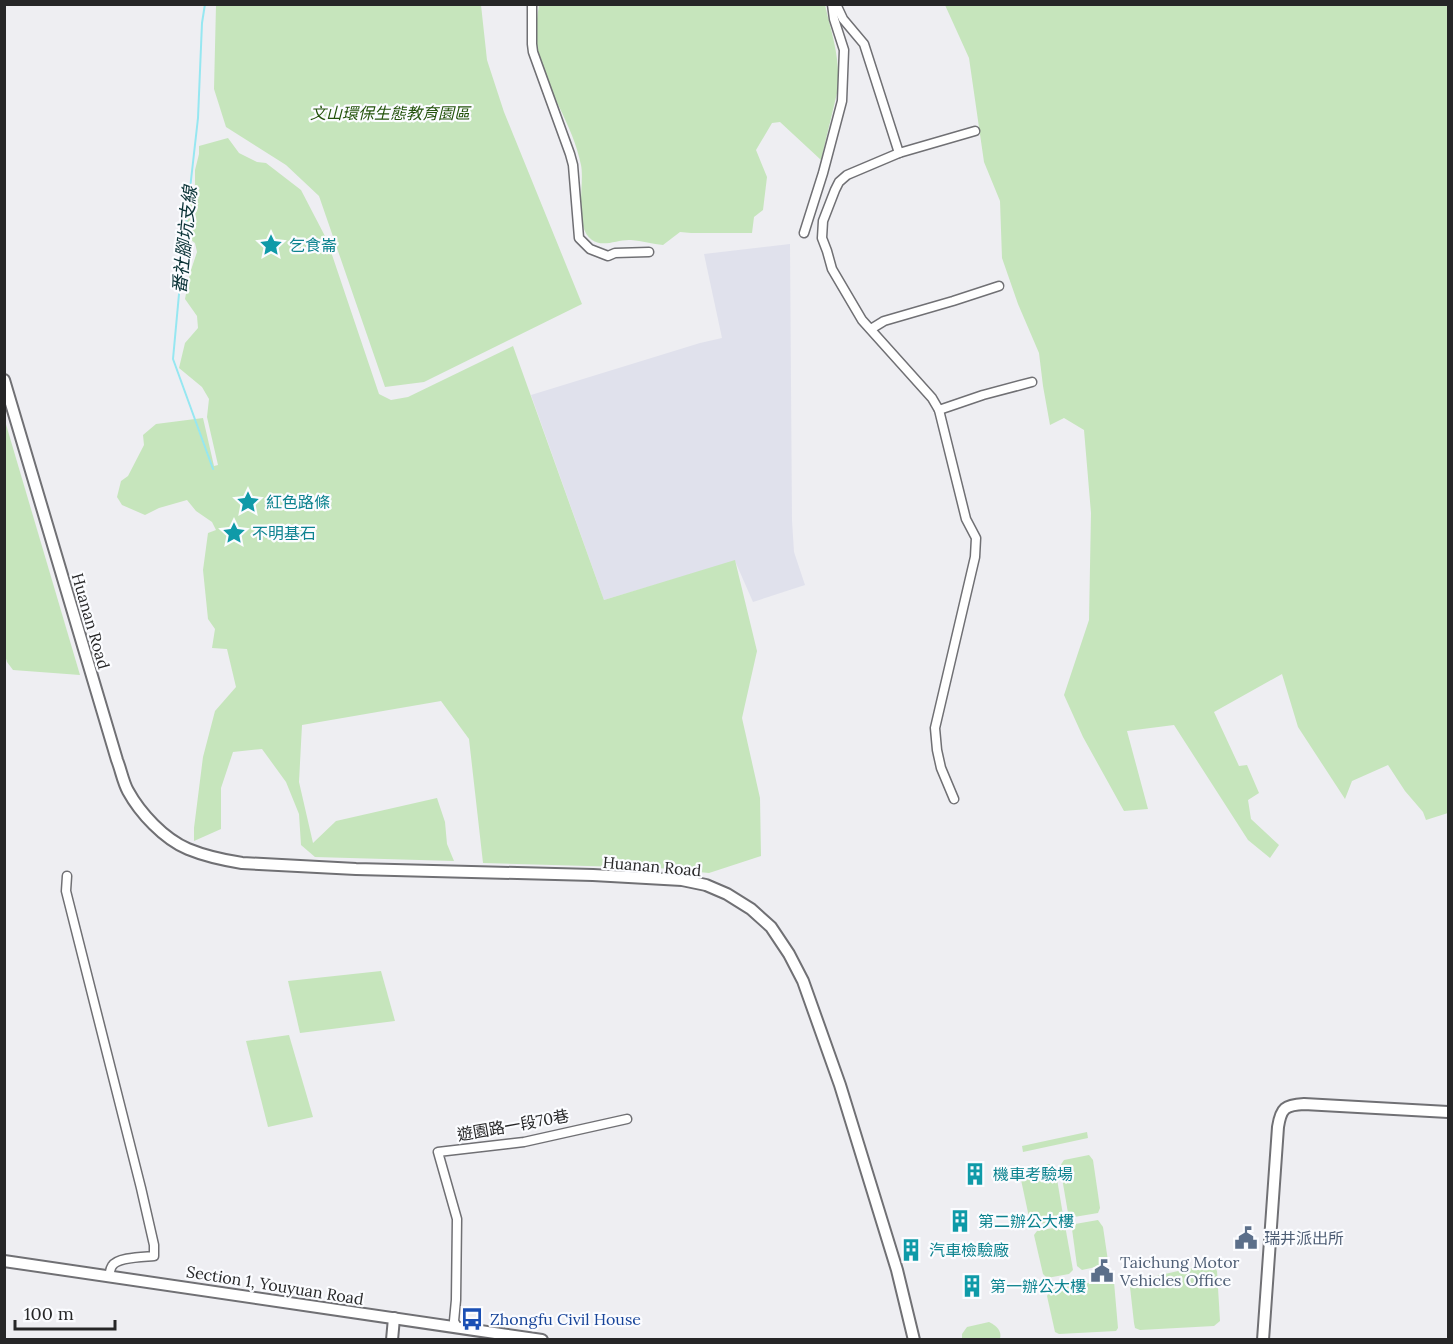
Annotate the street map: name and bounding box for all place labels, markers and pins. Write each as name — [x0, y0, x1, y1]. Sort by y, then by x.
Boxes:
place icon: 乞食崙 — [258, 232, 284, 258]
place label: 乞食崙 — [289, 235, 337, 255]
place icon: 紅色路條 — [235, 489, 261, 515]
place label: 紅色路條 — [266, 492, 330, 512]
place icon: 不明基石 — [221, 520, 247, 546]
place label: 不明基石 — [252, 523, 316, 543]
building icon: 機車考驗場 — [962, 1161, 988, 1187]
place label: 機車考驗場 — [993, 1164, 1073, 1184]
building icon: 第二辦公大樓 — [947, 1208, 973, 1234]
place label: 第二辦公大樓 — [978, 1211, 1074, 1231]
public building icon: 瑞井派出所 — [1233, 1225, 1259, 1251]
place label: 瑞井派出所 — [1264, 1228, 1344, 1248]
building icon: 汽車檢驗廠 — [898, 1237, 924, 1263]
place label: 汽車檢驗廠 — [929, 1240, 1009, 1260]
place label: Taichung Motor Vehicles Office — [1119, 1252, 1240, 1290]
public building icon: Taichung Motor Vehicles Office — [1089, 1258, 1115, 1284]
building icon: 第一辦公大樓 — [959, 1273, 985, 1299]
place label: 第一辦公大樓 — [990, 1276, 1086, 1296]
bus stop icon: Zhongfu Civil House — [459, 1306, 485, 1332]
place label: Zhongfu Civil House — [490, 1309, 641, 1329]

